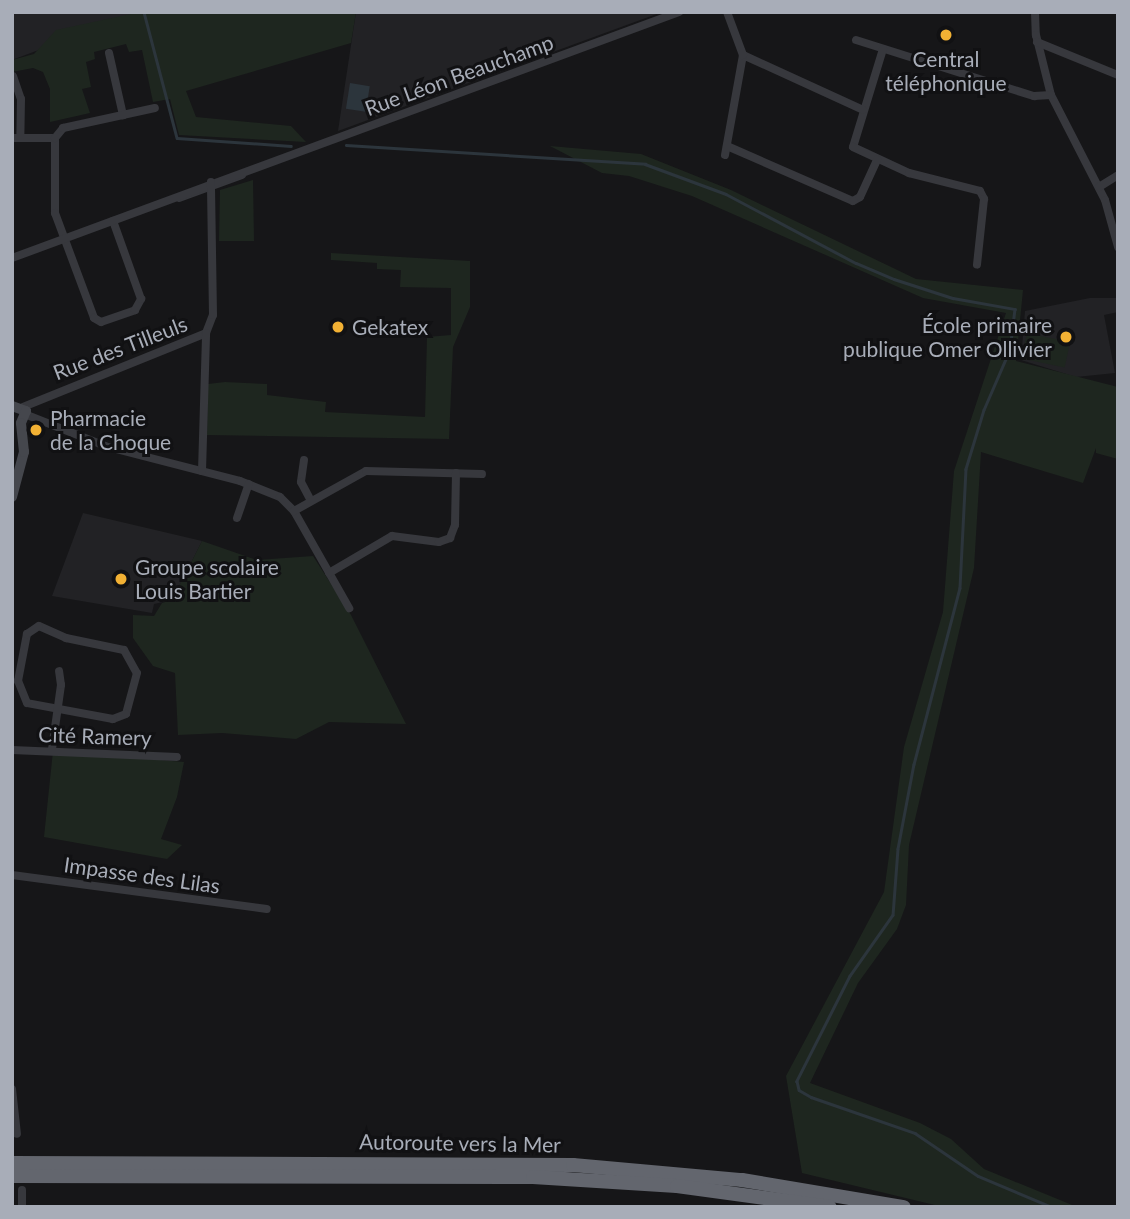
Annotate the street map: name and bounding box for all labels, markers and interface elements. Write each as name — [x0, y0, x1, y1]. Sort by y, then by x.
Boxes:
marker: Central téléphonique — [938, 27, 954, 43]
street label: Rue Léon Beauchamp — [361, 29, 557, 121]
place label: Central téléphonique — [885, 46, 1007, 96]
street label: Rue des Tilleuls — [49, 311, 191, 385]
place label: École primaire publique Omer Ollivier — [843, 312, 1052, 362]
place label: Gekatex — [352, 314, 428, 340]
marker: Gekatex — [330, 319, 346, 335]
marker: École primaire publique Omer Ollivier — [1058, 329, 1074, 345]
place label: Pharmacie de la Choque — [50, 405, 171, 455]
marker: Pharmacie de la Choque — [28, 422, 44, 438]
place label: Groupe scolaire Louis Bartier — [135, 554, 279, 604]
marker: Groupe scolaire Louis Bartier — [113, 571, 129, 587]
street label: Cité Ramery — [38, 721, 152, 751]
street label: Impasse des Lilas — [62, 852, 222, 898]
street label: Autoroute vers la Mer — [359, 1129, 561, 1157]

